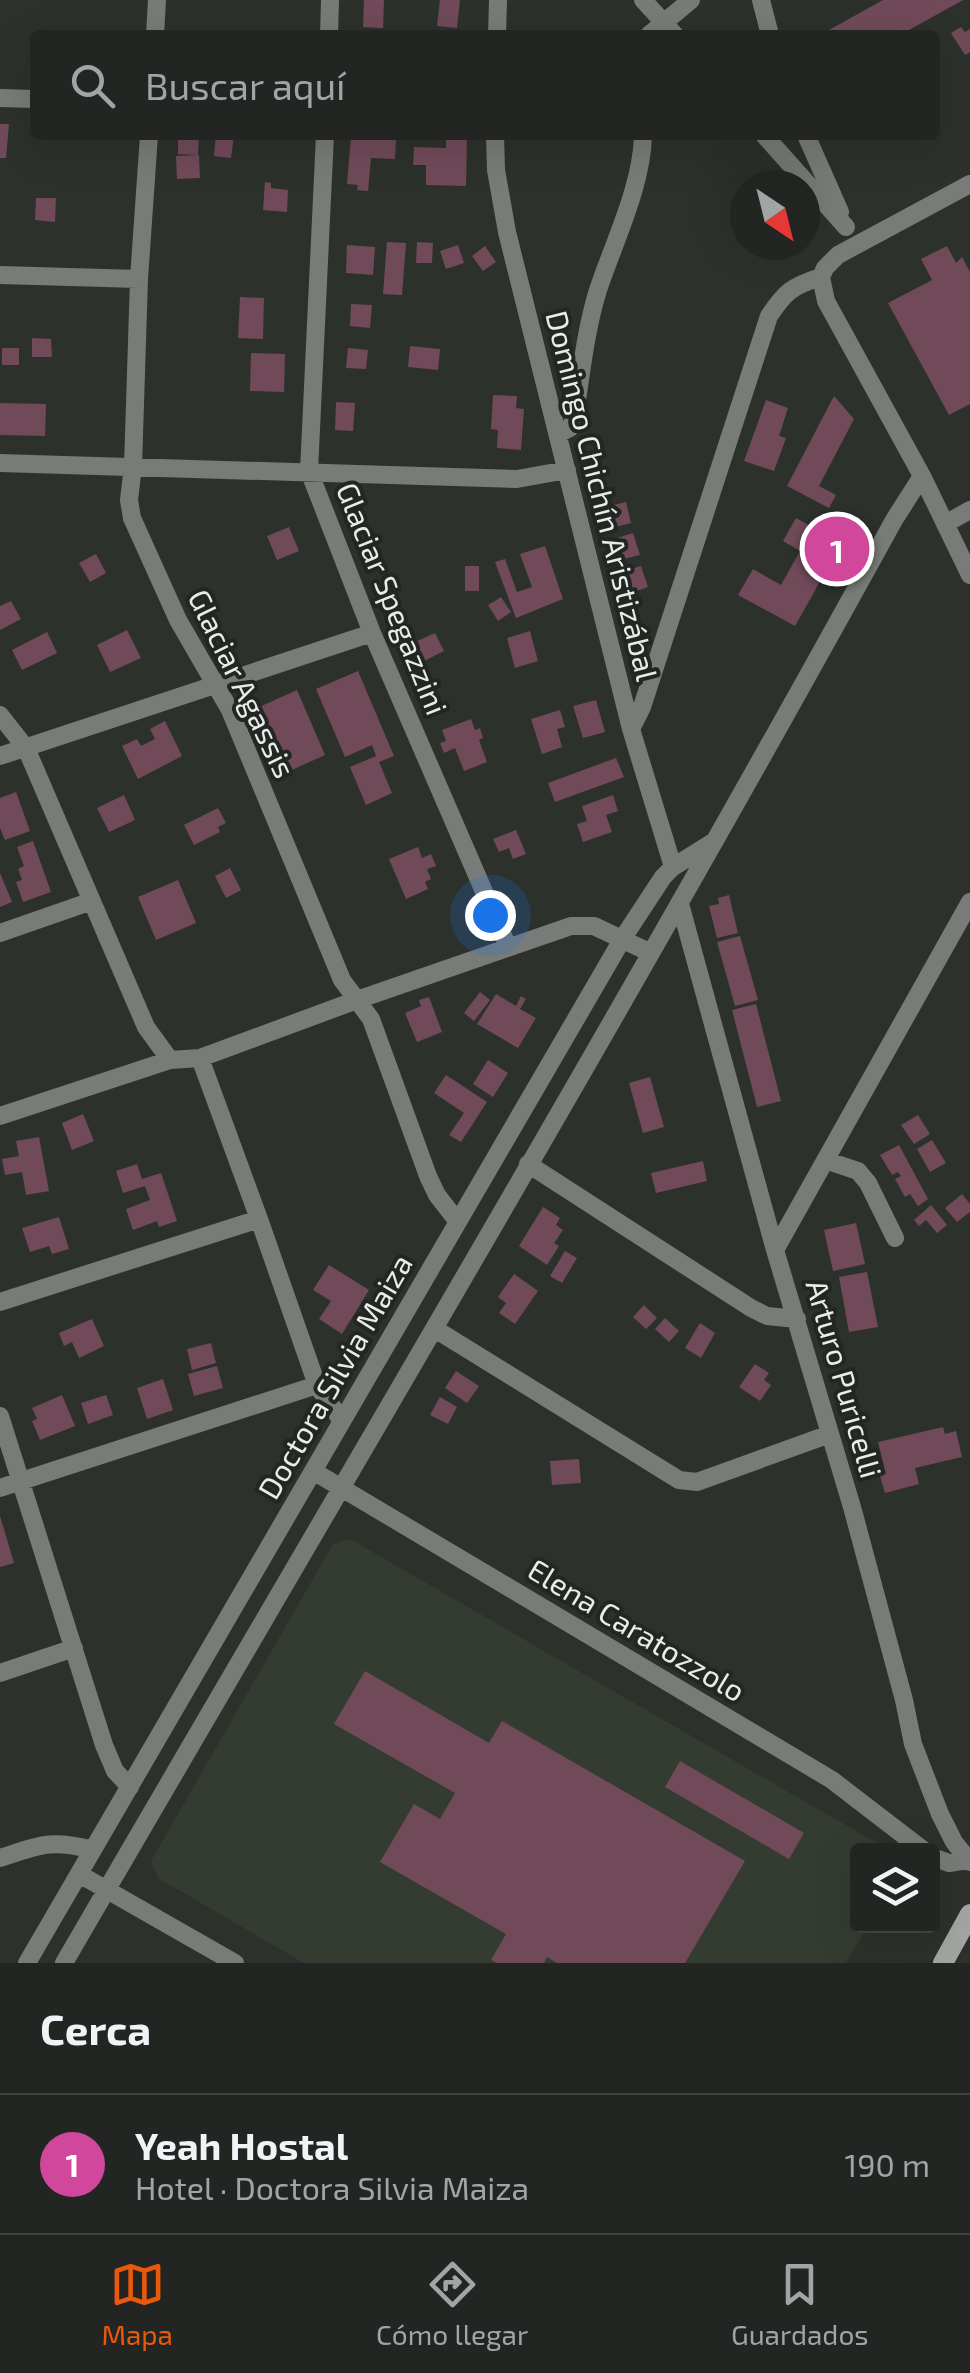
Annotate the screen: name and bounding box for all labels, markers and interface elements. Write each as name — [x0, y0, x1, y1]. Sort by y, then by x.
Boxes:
search box — [30, 30, 940, 140]
icon: search — [65, 58, 120, 113]
text: Buscar aquí — [145, 62, 346, 108]
north arrow — [730, 170, 820, 260]
street label: Domingo Chichín Aristizábal — [540, 307, 666, 684]
street label: Glaciar Spegazzini — [330, 477, 456, 720]
pin: 1 — [804, 512, 870, 586]
street label: Glaciar Agassis — [182, 583, 304, 783]
your location — [465, 890, 516, 941]
street label: Doctora Silvia Maiza — [250, 1247, 419, 1505]
street label: Arturo Puricelli — [799, 1275, 890, 1482]
street label: Elena Caratozzolo — [522, 1550, 752, 1708]
map controls — [850, 1843, 940, 1933]
button: layers — [850, 1843, 940, 1933]
text: Cerca — [40, 2003, 151, 2053]
text: Yeah Hostal — [135, 2122, 348, 2168]
text: 1 — [66, 2145, 79, 2183]
text: 190 m — [844, 2145, 930, 2183]
text: Hotel · Doctora Silvia Maiza — [135, 2168, 529, 2206]
tab: Mapa — [101, 2257, 173, 2351]
tab: Cómo llegar — [376, 2257, 528, 2351]
tab: Guardados — [731, 2257, 869, 2351]

